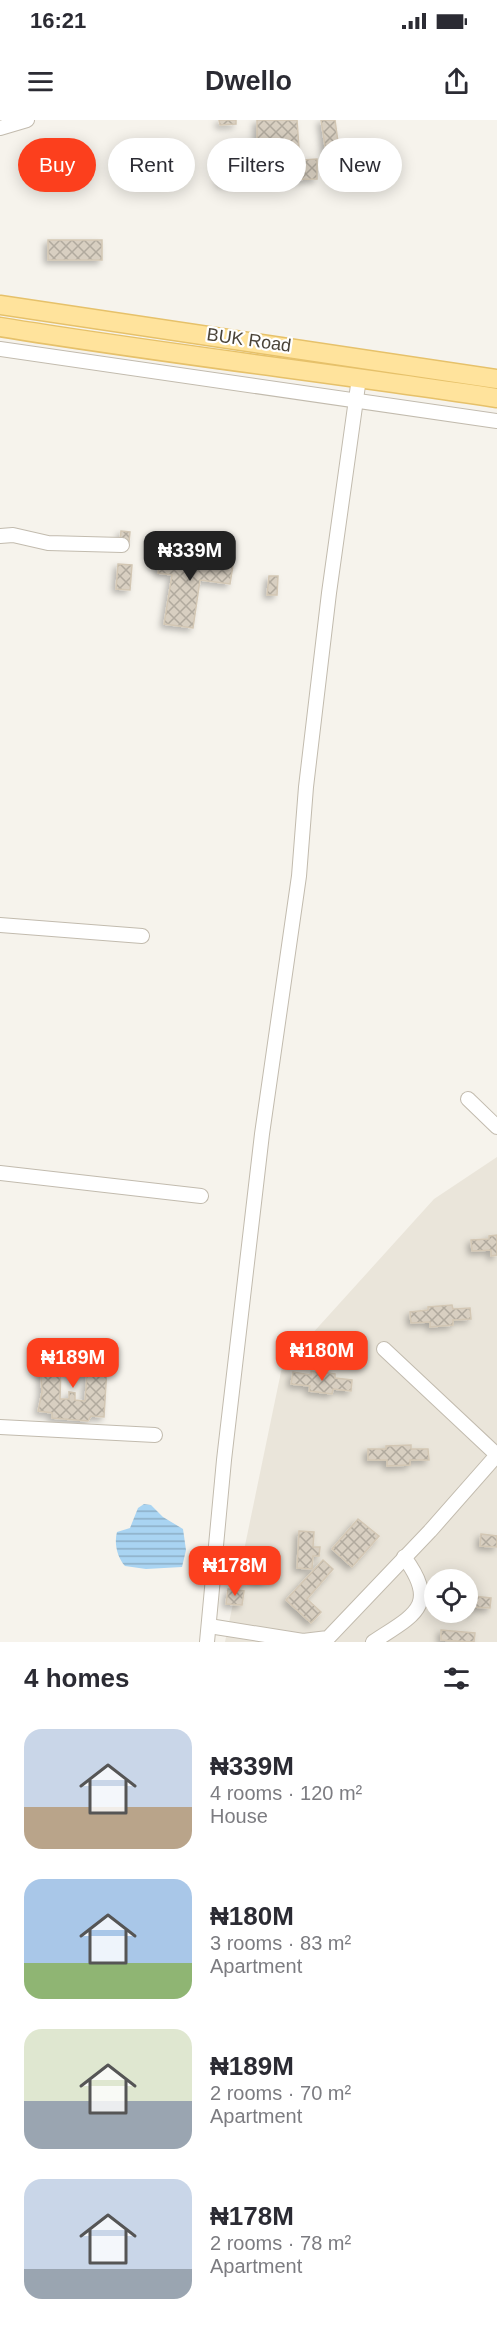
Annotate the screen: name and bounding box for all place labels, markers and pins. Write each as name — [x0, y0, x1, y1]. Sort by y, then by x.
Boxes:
pin: ₦339M — [148, 531, 232, 582]
pin: ₦180M — [280, 1331, 364, 1382]
pin: ₦189M — [31, 1338, 115, 1389]
pin: ₦178M — [193, 1546, 277, 1597]

